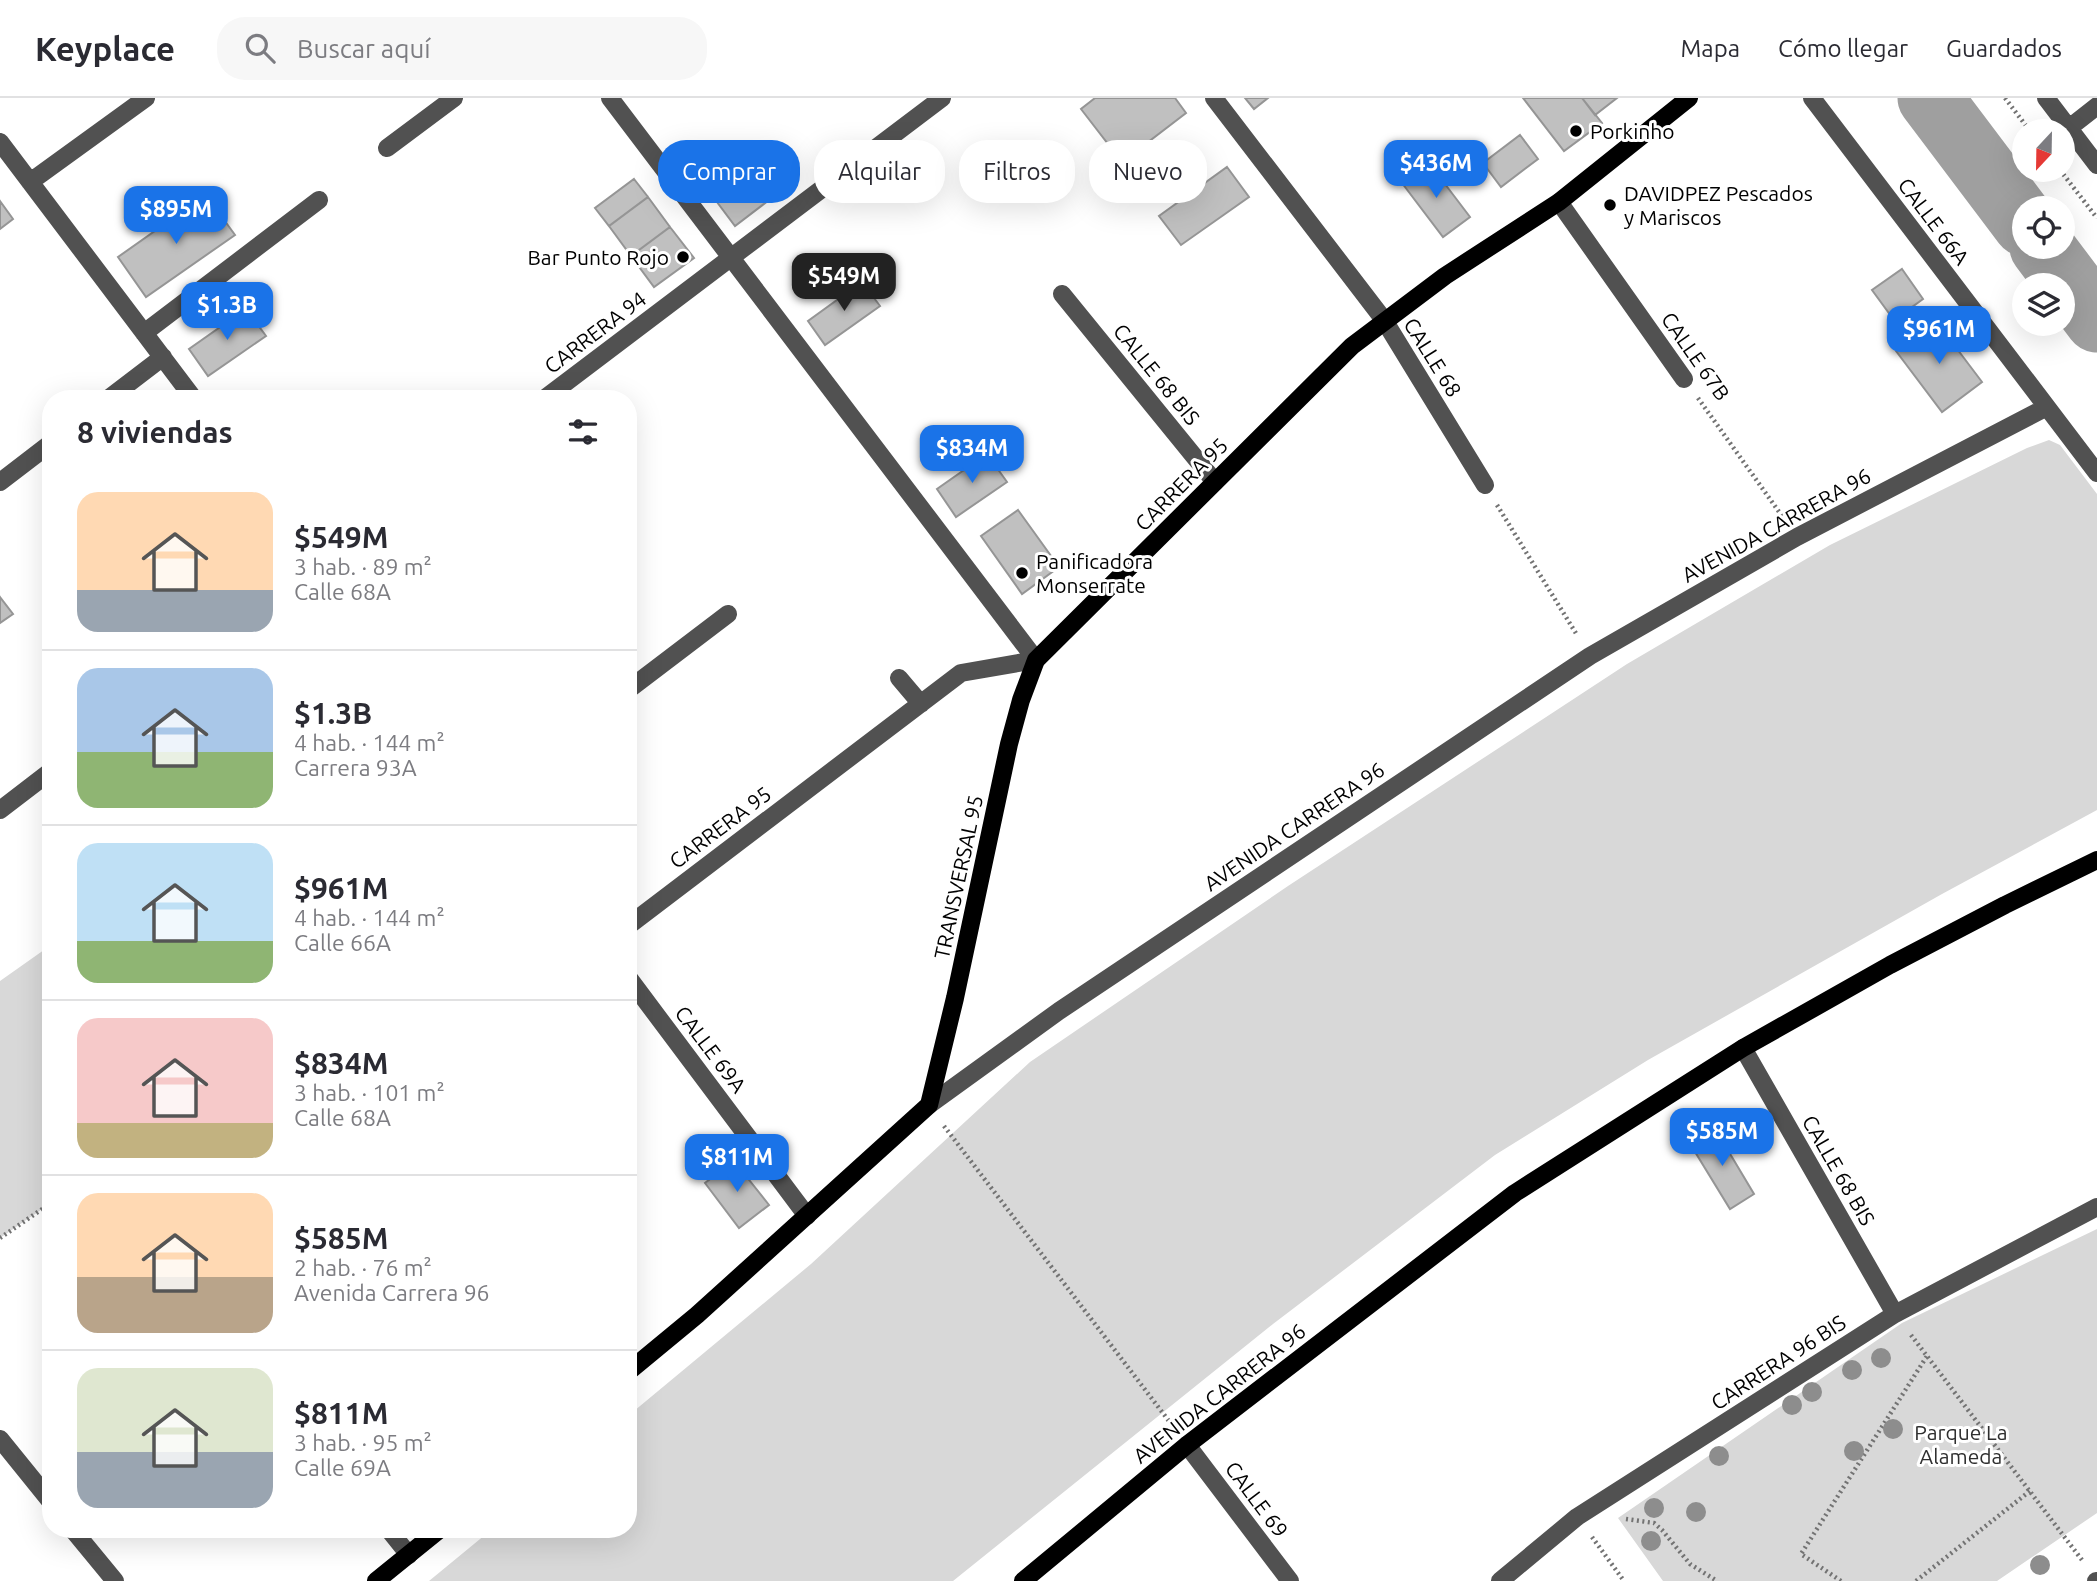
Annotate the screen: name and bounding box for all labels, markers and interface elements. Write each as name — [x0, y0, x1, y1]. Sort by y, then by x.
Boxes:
search box — [217, 17, 707, 80]
icon: search — [241, 29, 279, 67]
text: Keyplace — [35, 30, 175, 67]
text: Buscar aquí — [297, 34, 431, 63]
text: Mapa — [1680, 35, 1740, 62]
text: Cómo llegar — [1778, 35, 1908, 62]
text: Guardados — [1946, 35, 2062, 62]
place label: Porkinho — [1590, 119, 1675, 143]
north arrow — [2012, 119, 2076, 182]
map controls — [2012, 119, 2075, 336]
marker: Porkinho — [1568, 123, 1584, 139]
chip: Comprar — [658, 140, 800, 203]
chip: Alquilar — [814, 140, 945, 203]
chip: Filtros — [959, 140, 1075, 203]
chip: Nuevo — [1089, 140, 1207, 203]
pin: $436M — [1387, 140, 1485, 200]
text: $436M — [1400, 150, 1472, 175]
street label: CALLE 66A — [1894, 173, 1975, 269]
place label: DAVIDPEZ Pescados y Mariscos — [1624, 181, 1813, 229]
pin: $895M — [127, 186, 225, 246]
text: $895M — [140, 196, 212, 221]
button: locate — [2012, 196, 2075, 259]
marker: DAVIDPEZ Pescados y Mariscos — [1602, 197, 1618, 213]
place label: Bar Punto Rojo — [528, 245, 669, 269]
marker: Bar Punto Rojo — [675, 249, 691, 265]
pin: $549M — [795, 254, 893, 313]
text: $549M — [808, 263, 880, 288]
button: layers — [2012, 273, 2075, 336]
pin: $1.3B — [178, 282, 276, 342]
street label: CARRERA 94 — [540, 286, 650, 378]
text: $1.3B — [197, 292, 257, 317]
pin: $961M — [1890, 306, 1988, 366]
street label: CALLE 67B — [1657, 307, 1735, 405]
street label: CALLE 68 — [1399, 313, 1467, 401]
text: $961M — [1903, 316, 1975, 341]
street label: CALLE 68 BIS — [1109, 319, 1205, 429]
icon: filters — [564, 413, 602, 451]
text: 8 viviendas — [77, 415, 233, 449]
pin: $834M — [923, 426, 1021, 485]
street label: CARRERA 95 — [1130, 433, 1232, 535]
text: $834M — [936, 435, 1008, 460]
street label: AVENIDA CARRERA 96 — [1677, 463, 1875, 587]
icon: home — [133, 520, 217, 604]
text: $549M — [294, 520, 388, 554]
place label: Panificadora Monserrate — [1036, 549, 1153, 597]
text: 3 hab. · 89 m² — [294, 554, 432, 579]
marker: Panificadora Monserrate — [1014, 565, 1030, 581]
text: Calle 68A — [294, 579, 391, 604]
icon: home — [133, 696, 217, 780]
text: $1.3B — [294, 696, 372, 730]
text: 4 hab. · 144 m² — [294, 730, 445, 755]
text: Carrera 93A — [294, 755, 417, 780]
street label: AVENIDA CARRERA 96 — [1199, 757, 1389, 895]
street label: CARRERA 95 — [665, 781, 775, 873]
street label: TRANSVERSAL 95 — [929, 793, 987, 961]
icon: home — [133, 871, 217, 955]
text: $961M — [294, 871, 388, 905]
text: 4 hab. · 144 m² — [294, 905, 445, 930]
text: Calle 66A — [294, 930, 391, 955]
street label: CALLE 69A — [671, 1001, 752, 1097]
icon: home — [133, 1046, 217, 1130]
text: $834M — [294, 1046, 388, 1080]
text: 3 hab. · 101 m² — [294, 1080, 445, 1105]
text: Calle 68A — [294, 1105, 391, 1130]
pin: $585M — [1673, 1108, 1771, 1168]
street label: CALLE 68 BIS — [1798, 1111, 1880, 1229]
text: $585M — [1686, 1118, 1758, 1143]
pin: $811M — [688, 1134, 786, 1194]
text: $811M — [701, 1144, 773, 1169]
icon: home — [133, 1221, 217, 1305]
text: $585M — [294, 1221, 388, 1255]
text: 2 hab. · 76 m² — [294, 1255, 432, 1280]
text: Avenida Carrera 96 — [294, 1280, 490, 1305]
street label: CARRERA 96 BIS — [1706, 1310, 1850, 1414]
street label: AVENIDA CARRERA 96 — [1128, 1318, 1310, 1468]
icon: home — [133, 1396, 217, 1480]
text: $811M — [294, 1396, 388, 1430]
park label: Parque La Alameda — [1914, 1420, 2008, 1468]
text: 3 hab. · 95 m² — [294, 1430, 432, 1455]
text: Calle 69A — [294, 1455, 391, 1480]
street label: CALLE 69 — [1221, 1456, 1293, 1542]

